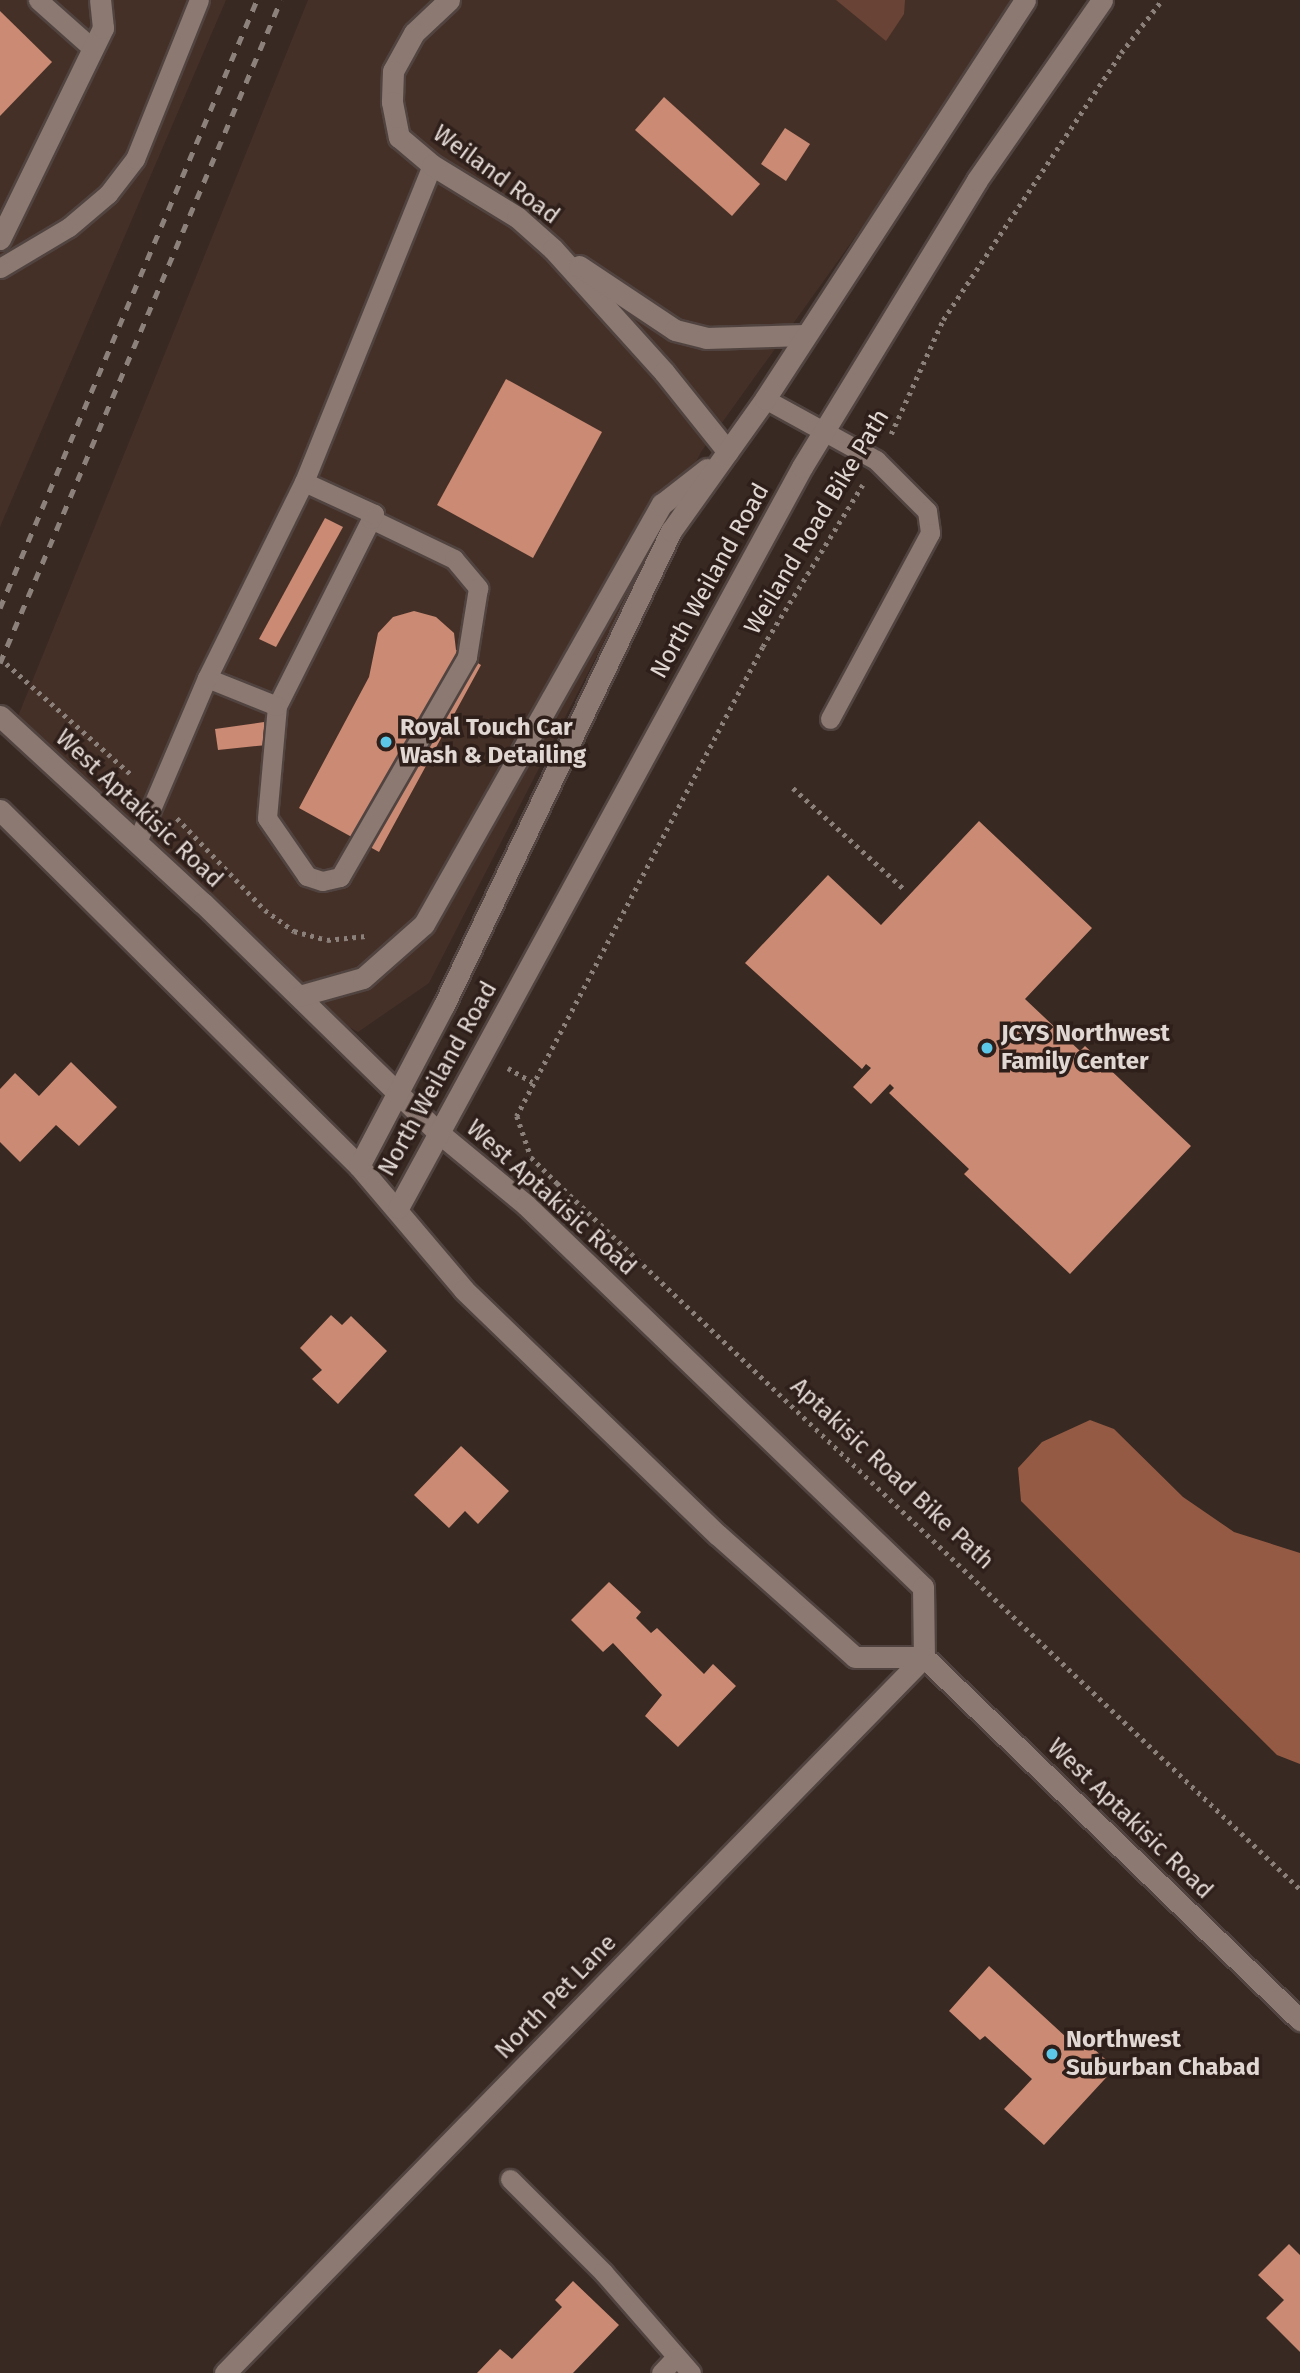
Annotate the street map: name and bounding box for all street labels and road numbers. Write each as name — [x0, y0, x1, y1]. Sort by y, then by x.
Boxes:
street label: Weiland Road — [427, 119, 565, 231]
street label: Weiland Road Bike Path — [738, 404, 896, 640]
street label: North Weiland Road — [644, 479, 776, 683]
street label: West Aptakisic Road — [49, 724, 229, 894]
street label: North Weiland Road — [372, 977, 504, 1181]
street label: West Aptakisic Road — [460, 1114, 642, 1282]
street label: Aptakisic Road Bike Path — [784, 1372, 1000, 1576]
street label: West Aptakisic Road — [1041, 1733, 1219, 1905]
street label: North Pet Lane — [489, 1929, 623, 2065]

